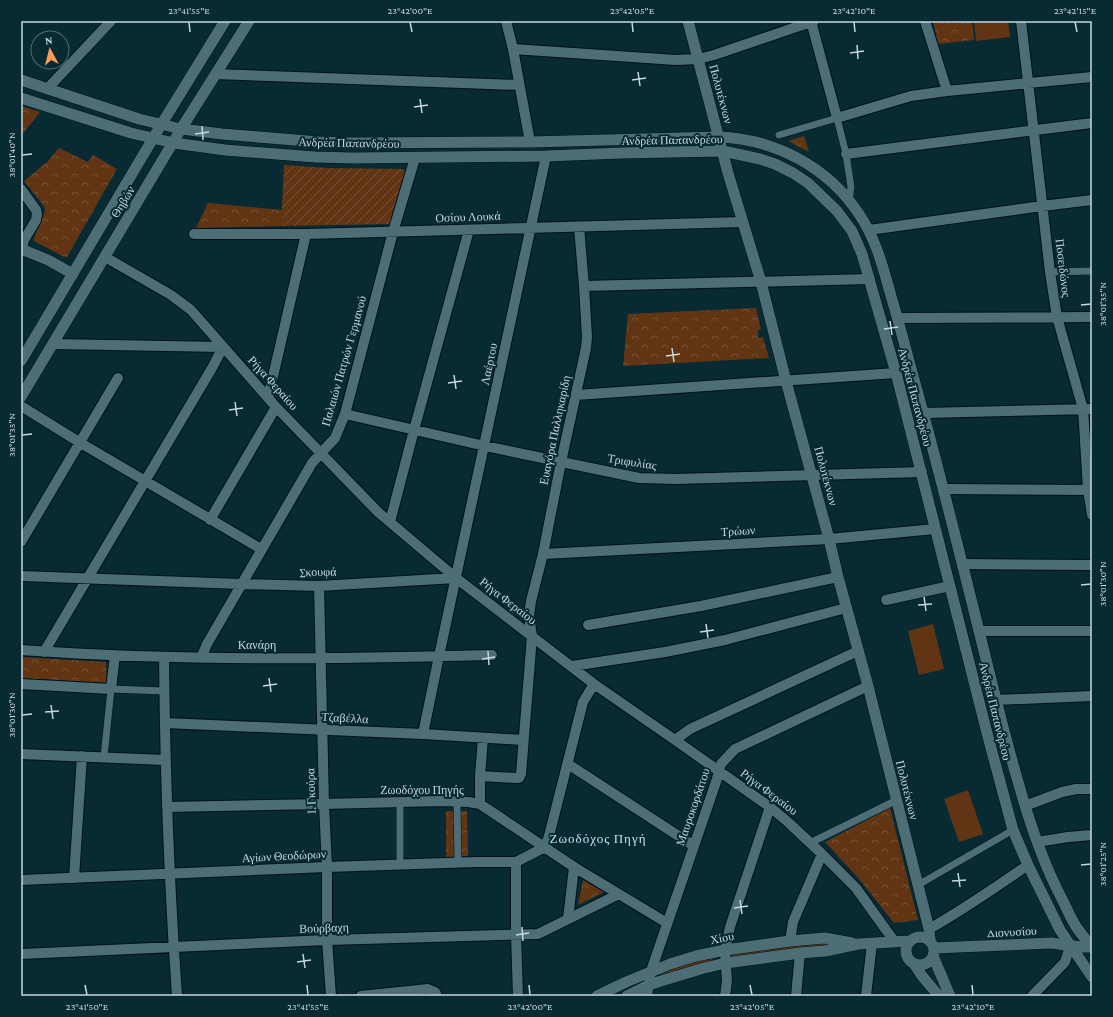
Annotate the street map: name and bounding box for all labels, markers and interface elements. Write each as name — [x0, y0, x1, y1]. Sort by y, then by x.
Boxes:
text: 23°41'55"E — [168, 5, 210, 16]
text: 23°42'00"E — [387, 5, 433, 16]
text: 23°42'05"E — [610, 5, 655, 16]
text: 23°42'10"E — [832, 5, 876, 16]
text: 23°42'15"E — [1054, 5, 1097, 16]
north arrow — [30, 30, 70, 70]
text: N — [44, 34, 54, 46]
street label: Πολυτέκνων — [706, 63, 736, 126]
text: 38°01'40"N — [6, 132, 17, 178]
street label: Ανδρέα Παπανδρέου — [621, 132, 723, 148]
street label: Ανδρέα Παπανδρέου — [298, 135, 400, 151]
street label: Θηβών — [108, 183, 138, 220]
street label: Οσίου Λουκά — [435, 209, 502, 225]
street label: Ποσειδώνος — [1052, 238, 1074, 298]
text: 38°01'35"N — [1097, 281, 1108, 326]
street label: Παλαιών Πατρών Γερμανού — [319, 294, 369, 428]
street label: Λαέρτου — [478, 342, 500, 386]
street label: Ανδρέα Παπανδρέου — [895, 346, 935, 448]
street label: Ρήγα Φεραίου — [245, 353, 301, 413]
street label: Ευαγόρα Παλληκαρίδη — [537, 374, 573, 486]
text: 38°01'35"N — [6, 412, 17, 457]
street label: Πολυτέκνων — [811, 445, 841, 508]
street label: Τριφυλίας — [606, 451, 658, 473]
street label: Τρώων — [720, 523, 756, 539]
text: 38°01'30"N — [1097, 561, 1108, 607]
street label: Σκουφά — [300, 565, 337, 579]
street label: Ρήγα Φεραίου — [477, 575, 539, 627]
street label: Κανάρη — [238, 638, 276, 652]
street label: Ανδρέα Παπανδρέου — [976, 660, 1014, 762]
text: 38°01'30"N — [6, 692, 17, 738]
street label: Τζαβέλλα — [321, 710, 370, 726]
street label: Πολυτέκνων — [893, 759, 921, 822]
street label: Μαυροκορδάτου — [673, 766, 713, 848]
street label: Ρήγα Φεραίου — [738, 766, 800, 818]
street label: Ι. Γκούρα — [303, 767, 319, 814]
street label: Ζωοδόχου Πηγής — [380, 783, 464, 797]
district label: Ζωοδόχος Πηγή — [550, 831, 646, 846]
text: 38°01'25"N — [1097, 841, 1108, 886]
street label: Αγίων Θεοδώρων — [241, 847, 327, 865]
street label: Βούρβαχη — [299, 920, 349, 936]
street label: Διονυσίου — [987, 924, 1037, 940]
street label: Χίου — [709, 929, 735, 947]
text: 23°41'50"E — [66, 1001, 109, 1012]
text: 23°41'55"E — [287, 1001, 329, 1012]
text: 23°42'00"E — [507, 1001, 553, 1012]
text: 23°42'05"E — [730, 1001, 775, 1012]
text: 23°42'10"E — [951, 1001, 995, 1012]

